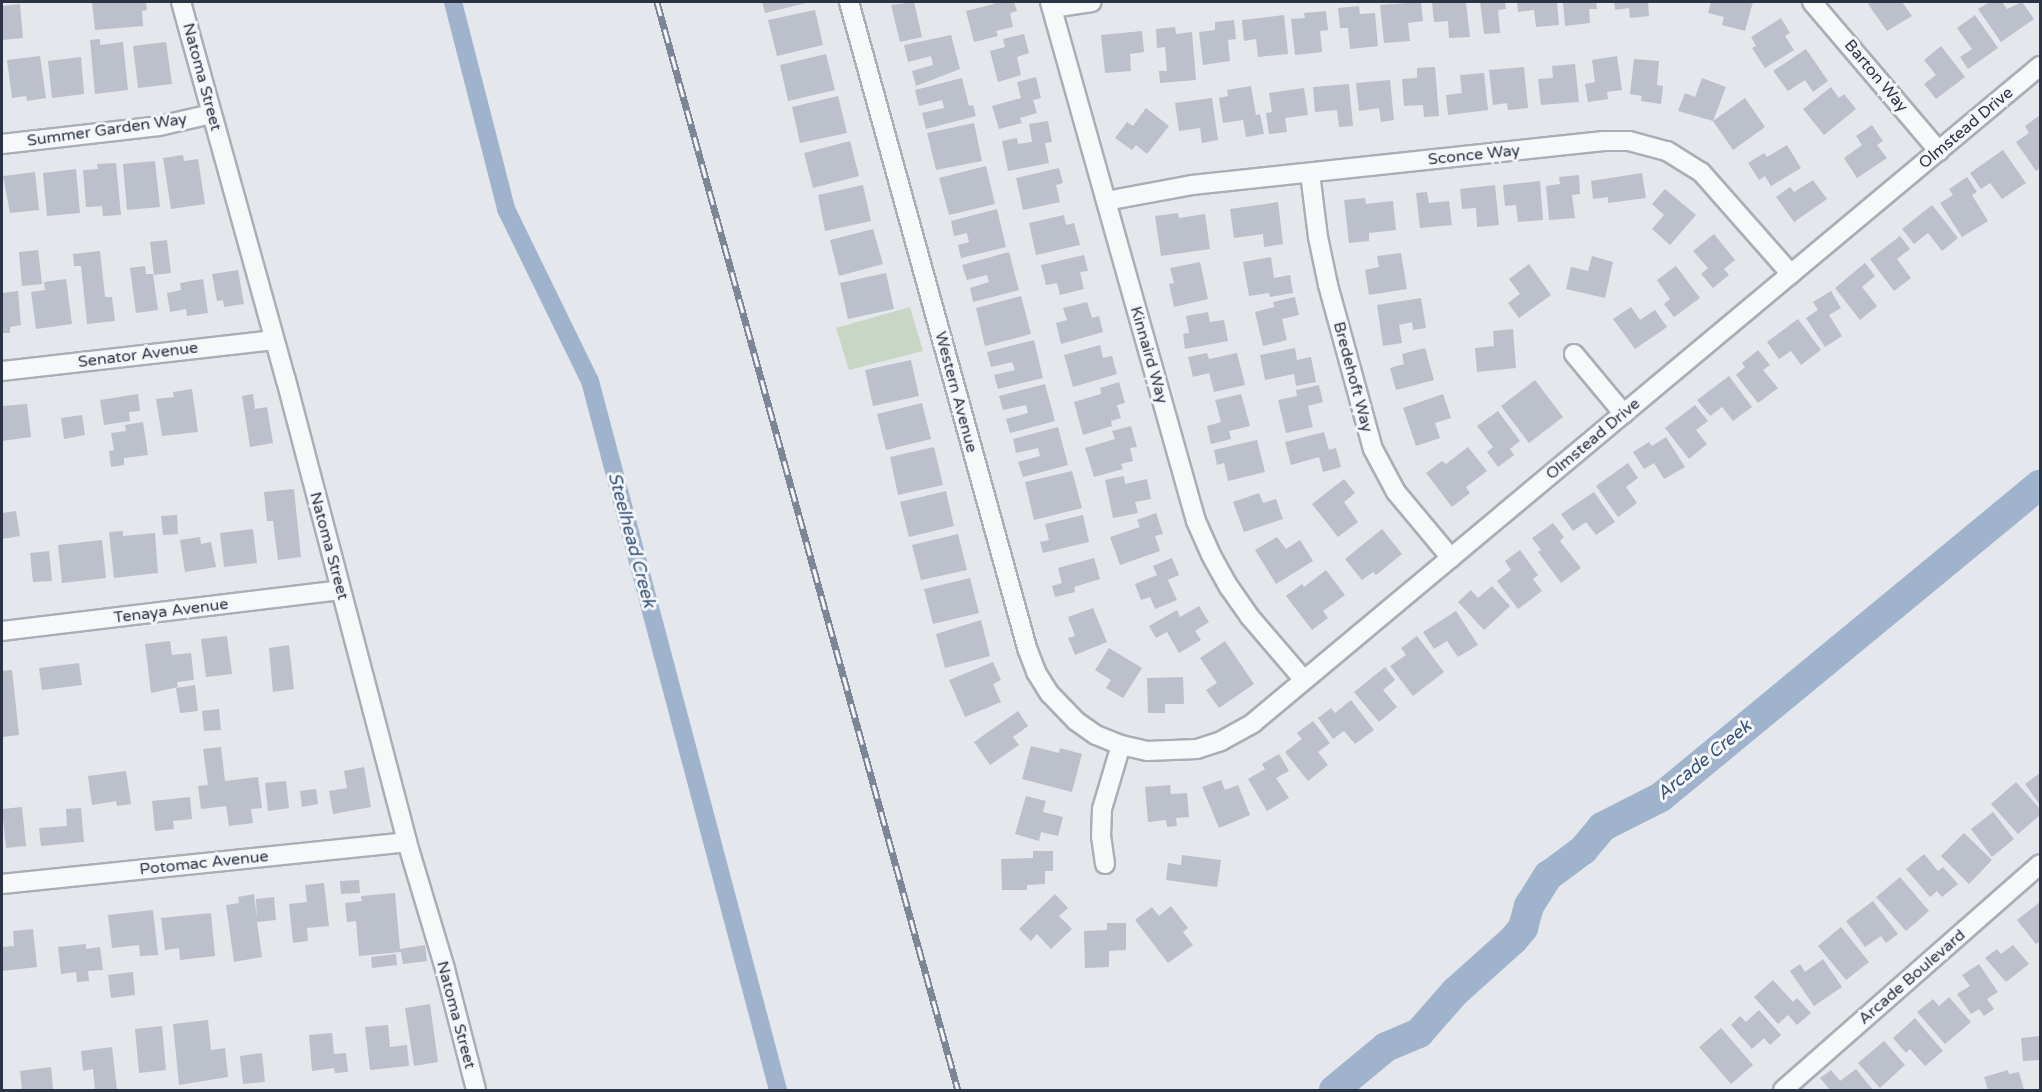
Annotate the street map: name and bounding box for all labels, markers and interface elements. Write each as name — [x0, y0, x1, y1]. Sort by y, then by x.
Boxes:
street label: Natoma Street — [178, 21, 226, 133]
street label: Barton Way — [1840, 36, 1912, 116]
street label: Olmstead Drive — [1915, 83, 2017, 173]
street label: Summer Garden Way — [26, 109, 188, 151]
street label: Sconce Way — [1427, 141, 1521, 169]
street label: Kinnaird Way — [1126, 304, 1172, 406]
street label: Bredehoft Way — [1329, 320, 1377, 434]
street label: Western Avenue — [931, 329, 981, 455]
street label: Senator Avenue — [77, 338, 199, 372]
street label: Olmstead Drive — [1542, 394, 1644, 484]
water label: Steelhead Creek — [604, 470, 660, 610]
street label: Natoma Street — [305, 490, 353, 602]
street label: Tenaya Avenue — [113, 594, 229, 628]
water label: Arcade Creek — [1652, 715, 1756, 805]
street label: Potomac Avenue — [139, 847, 269, 879]
street label: Arcade Boulevard — [1855, 925, 1969, 1029]
street label: Natoma Street — [432, 959, 480, 1071]

